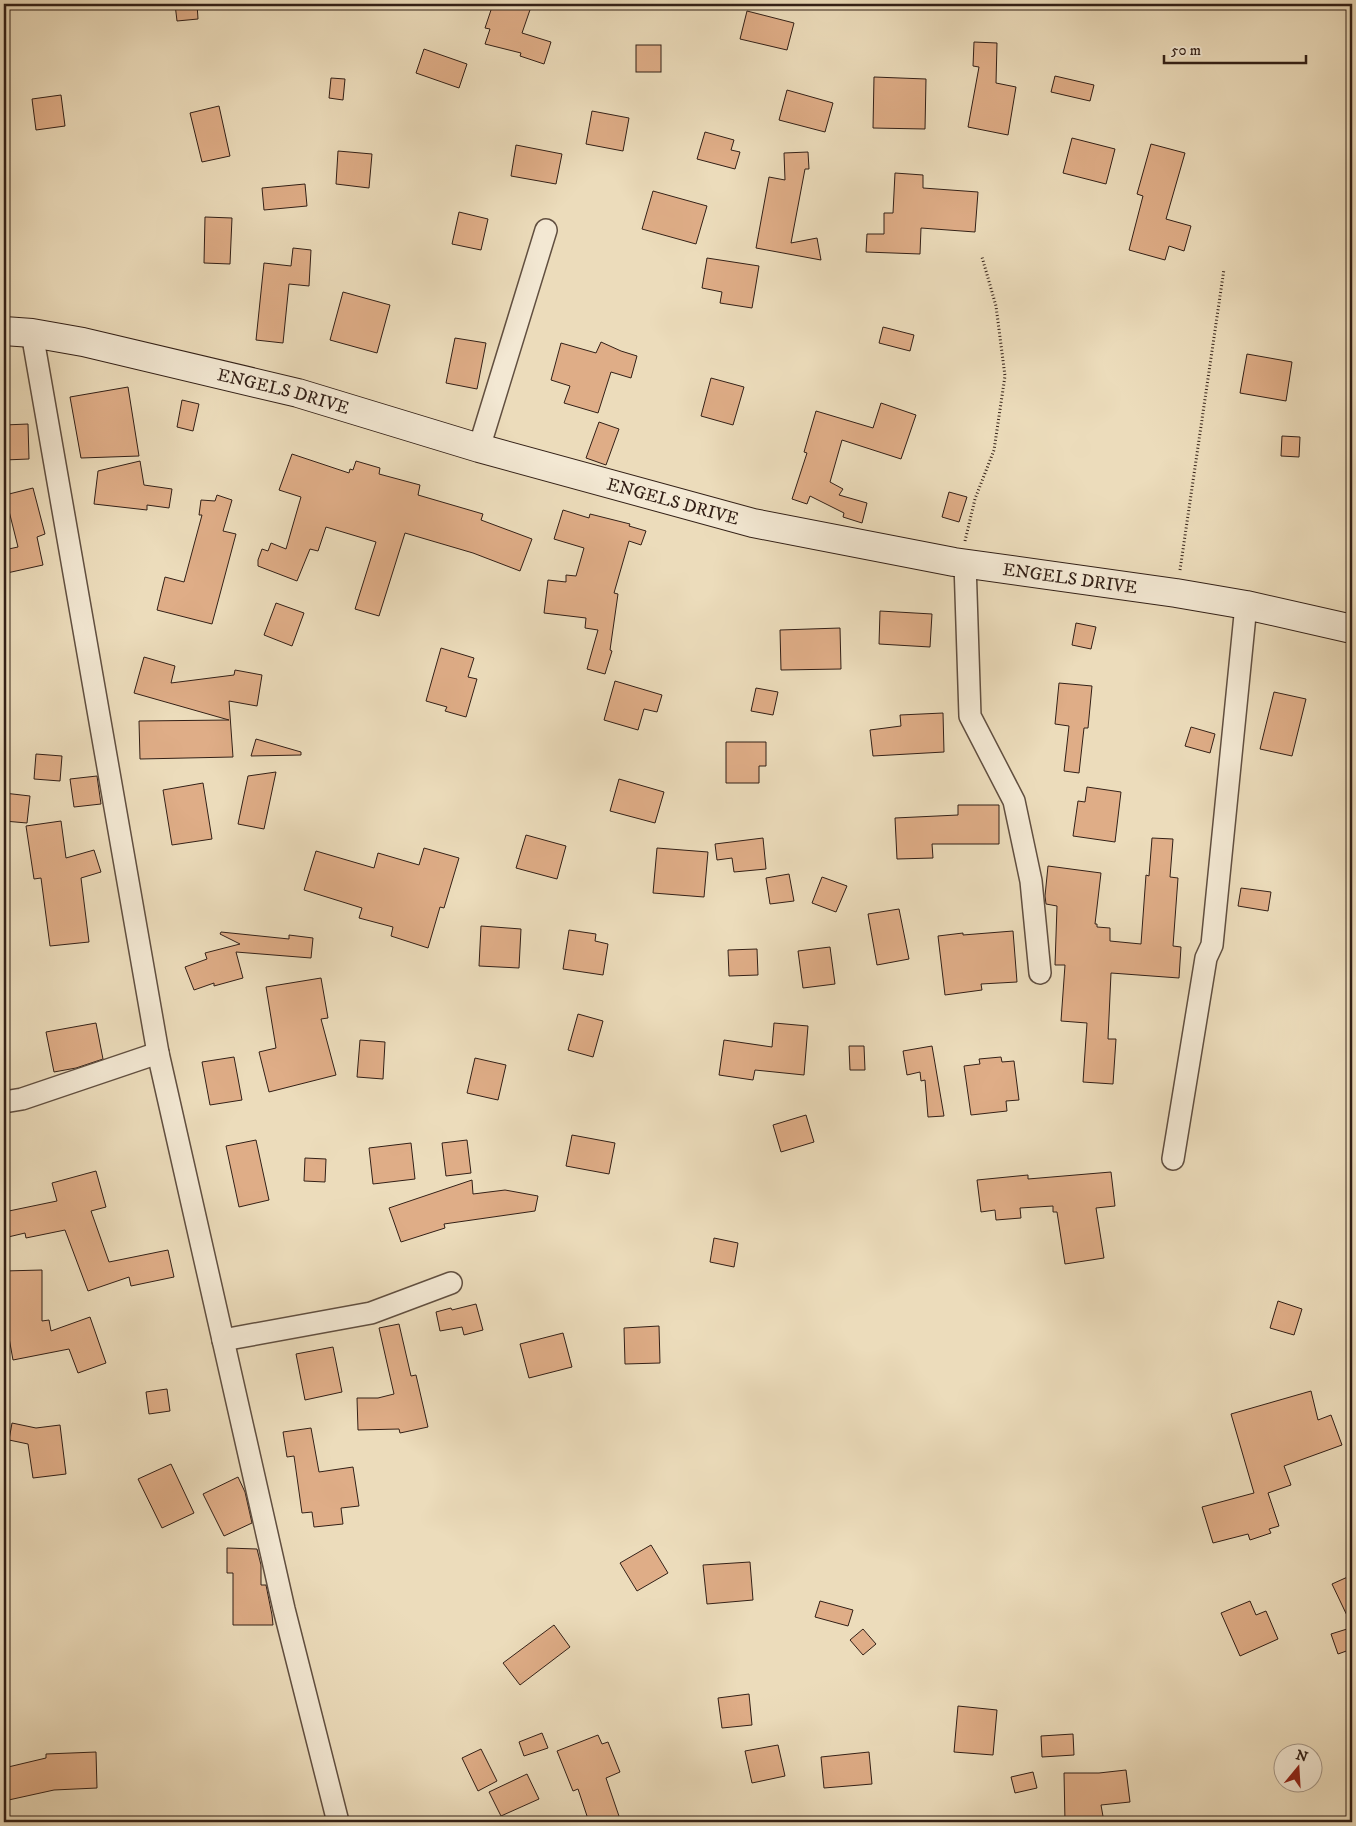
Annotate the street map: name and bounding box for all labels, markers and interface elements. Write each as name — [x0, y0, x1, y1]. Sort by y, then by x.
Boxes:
scale bar — [1164, 32, 1306, 64]
text: 50 m — [1171, 41, 1201, 60]
street label: ENGELS DRIVE — [215, 364, 352, 420]
street label: ENGELS DRIVE — [604, 473, 741, 531]
street label: ENGELS DRIVE — [1001, 559, 1139, 600]
north arrow — [1274, 1744, 1324, 1794]
text: N — [1293, 1746, 1310, 1767]

